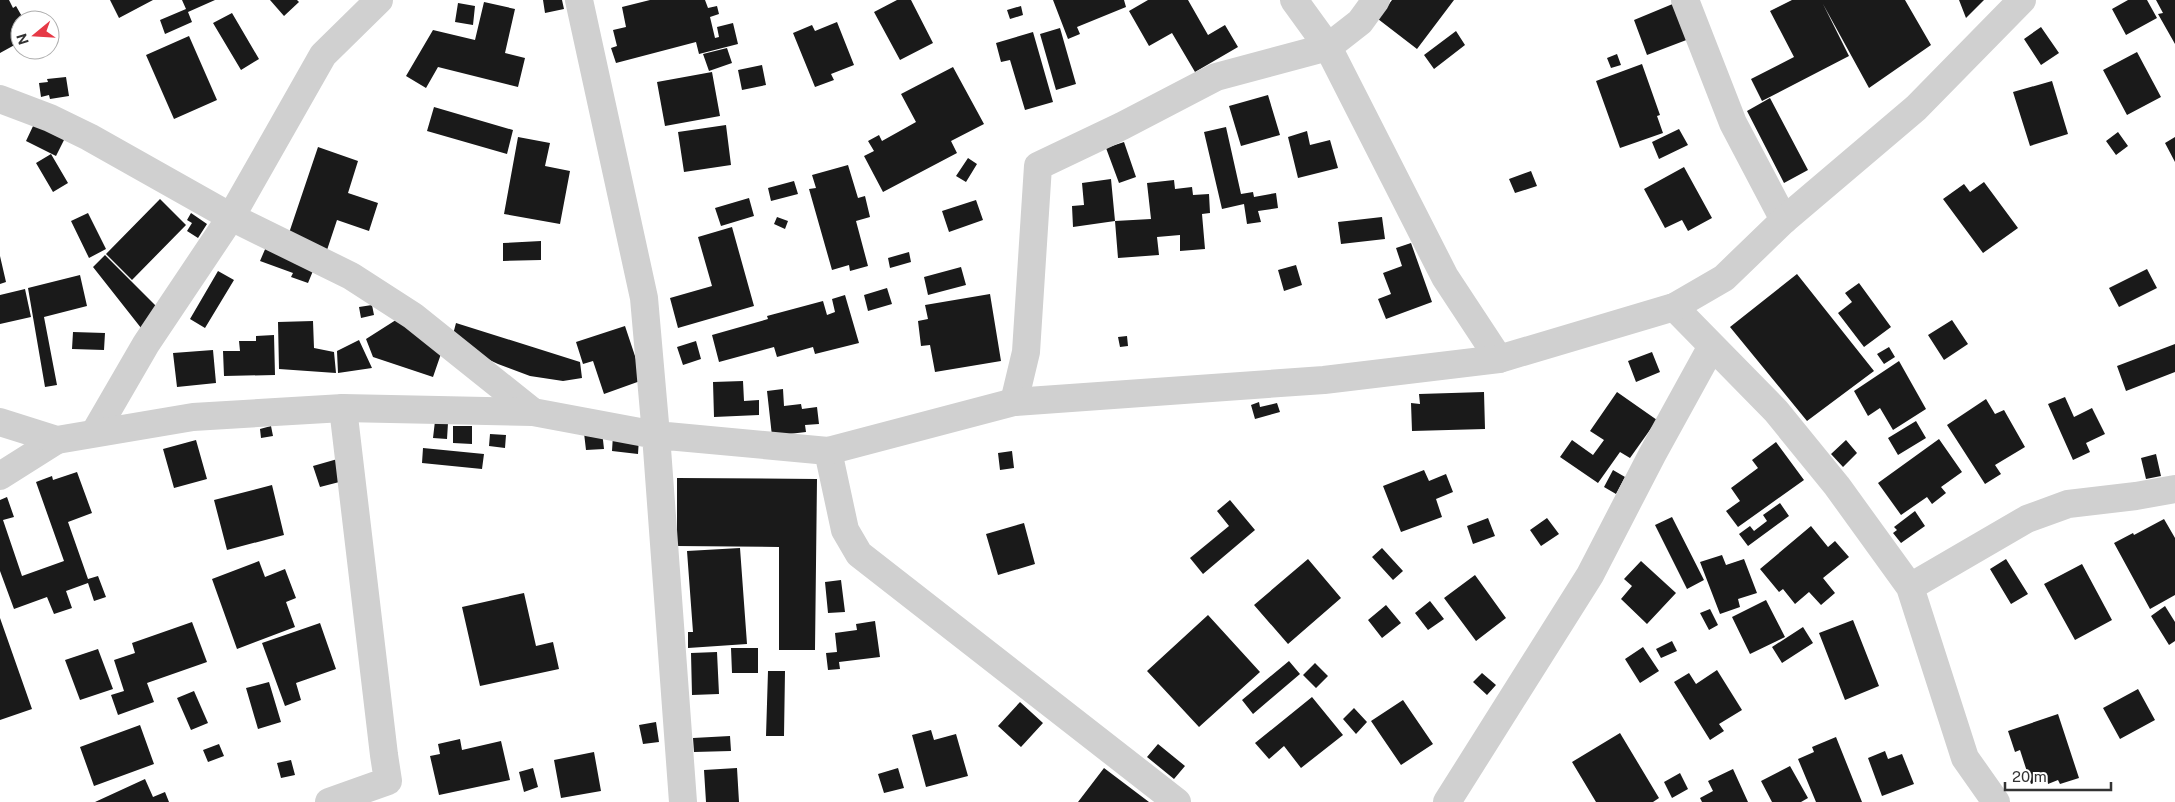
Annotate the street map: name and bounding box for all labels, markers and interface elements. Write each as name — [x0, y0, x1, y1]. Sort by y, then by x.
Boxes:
north arrow — [10, 10, 60, 60]
text: N — [13, 31, 32, 47]
scale bar — [2005, 760, 2111, 792]
text: 20 m — [2012, 768, 2047, 785]

